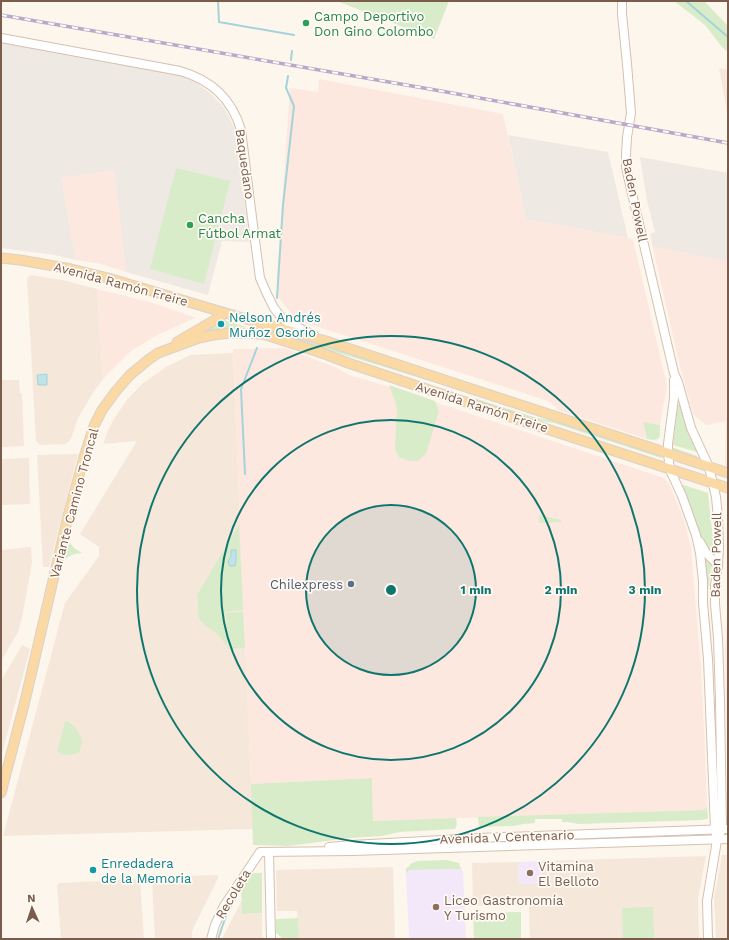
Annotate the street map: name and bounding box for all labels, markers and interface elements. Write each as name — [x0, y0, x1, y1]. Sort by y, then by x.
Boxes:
place label: Campo Deportivo Don Gino Colombo — [314, 9, 434, 39]
marker: Campo Deportivo Don Gino Colombo — [301, 18, 311, 28]
street label: Baquedano — [233, 128, 257, 200]
street label: Baden Powell — [619, 157, 651, 243]
place label: Cancha Fútbol Armat — [198, 211, 282, 241]
marker: Cancha Fútbol Armat — [185, 220, 195, 230]
street label: Avenida Ramón Freire — [52, 259, 190, 309]
place label: Nelson Andrés Muñoz Osorio — [229, 310, 321, 340]
marker: Nelson Andrés Muñoz Osorio — [216, 319, 226, 329]
street label: Avenida Ramón Freire — [414, 379, 550, 435]
street label: Variante Camino Troncal — [47, 426, 101, 580]
street label: Baden Powell — [708, 512, 724, 598]
place label: Chilexpress — [270, 577, 343, 592]
marker: Chilexpress — [346, 579, 356, 589]
centre of rings — [384, 583, 398, 597]
text: 1 min — [461, 583, 491, 597]
text: 2 min — [545, 583, 577, 597]
text: 3 min — [629, 583, 661, 597]
street label: Avenida V Centenario — [439, 827, 575, 847]
place label: Enredadera de la Memoria — [101, 856, 192, 886]
place label: Vitamina El Belloto — [538, 859, 599, 889]
marker: Enredadera de la Memoria — [88, 865, 98, 875]
street label: Recoleta — [212, 866, 254, 921]
marker: Vitamina El Belloto — [525, 868, 535, 878]
north arrow — [12, 888, 52, 928]
text: N — [27, 892, 36, 905]
place label: Liceo Gastronomía Y Turismo — [444, 893, 564, 923]
marker: Liceo Gastronomía Y Turismo — [431, 902, 441, 912]

